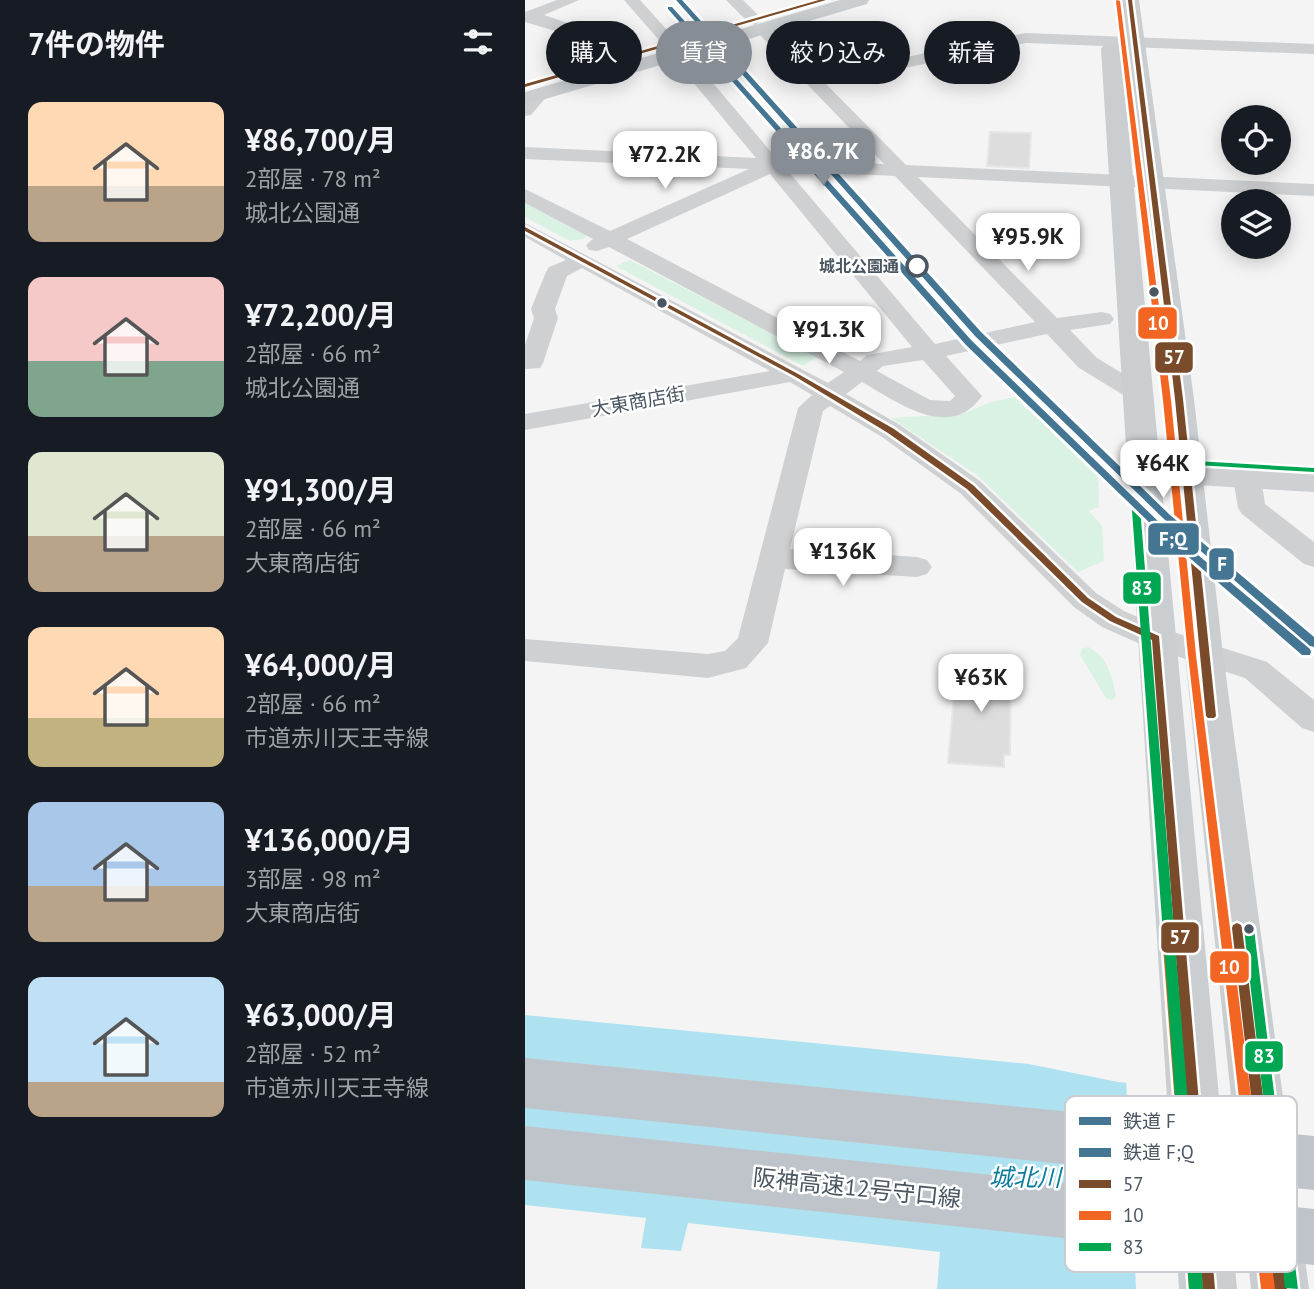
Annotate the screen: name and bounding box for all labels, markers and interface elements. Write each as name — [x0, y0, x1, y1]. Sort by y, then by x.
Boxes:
chip: 購入 — [546, 21, 642, 84]
chip: 賃貸 — [656, 21, 752, 84]
chip: 絞り込み — [766, 21, 910, 84]
chip: 新着 — [924, 21, 1020, 84]
icon: filters — [459, 23, 497, 61]
text: 7件の物件 — [28, 24, 165, 63]
map controls — [1221, 105, 1291, 259]
button: locate — [1221, 105, 1291, 175]
text: ¥86,700/月 — [245, 120, 397, 159]
pin: ¥86.7K — [766, 128, 880, 188]
icon: home — [84, 130, 168, 214]
pin: ¥72.2K — [608, 132, 722, 191]
text: ¥86.7K — [787, 136, 859, 165]
text: ¥72.2K — [629, 139, 701, 168]
text: 2部屋 · 78 m² — [245, 164, 381, 193]
button: layers — [1221, 189, 1291, 259]
text: 城北公園通 — [245, 198, 360, 227]
pin: ¥95.9K — [971, 214, 1085, 273]
text: ¥95.9K — [992, 221, 1064, 250]
marker: 城北公園通 — [906, 255, 928, 277]
place label: 城北公園通 — [819, 256, 899, 276]
unlabelled marker — [1147, 285, 1161, 299]
text: ¥72,200/月 — [245, 295, 397, 334]
unlabelled marker — [655, 296, 669, 310]
icon: home — [84, 305, 168, 389]
pin: ¥91.3K — [772, 306, 886, 366]
line badge: 10 — [1137, 306, 1178, 340]
text: 10 — [1147, 311, 1169, 335]
text: ¥91.3K — [793, 314, 865, 343]
text: 2部屋 · 66 m² — [245, 339, 381, 368]
line badge: 57 — [1154, 341, 1194, 374]
text: 57 — [1163, 345, 1185, 369]
text: 城北公園通 — [245, 373, 360, 402]
street label: 大東商店街 — [589, 381, 687, 421]
pin: ¥64K — [1122, 440, 1204, 500]
text: ¥64K — [1136, 448, 1190, 477]
text: ¥91,300/月 — [245, 470, 397, 509]
icon: home — [84, 480, 168, 564]
text: 2部屋 · 66 m² — [245, 514, 381, 543]
line badge: F;Q — [1147, 522, 1200, 556]
text: F;Q — [1159, 527, 1188, 551]
pin: ¥136K — [794, 528, 892, 588]
text: ¥136K — [810, 536, 876, 565]
line badge: F — [1208, 547, 1235, 581]
text: 大東商店街 — [245, 548, 360, 577]
text: F — [1217, 552, 1227, 576]
line badge: 83 — [1122, 571, 1162, 605]
text: 83 — [1131, 576, 1153, 600]
text: ¥64,000/月 — [245, 645, 397, 684]
pin: ¥63K — [940, 654, 1022, 714]
icon: home — [84, 655, 168, 739]
text: ¥63K — [954, 662, 1008, 691]
text: 2部屋 · 66 m² — [245, 689, 381, 718]
text: 市道赤川天王寺線 — [245, 723, 429, 752]
text: ¥136,000/月 — [245, 820, 414, 859]
icon: home — [84, 830, 168, 914]
text: 3部屋 · 98 m² — [245, 864, 381, 893]
text: 大東商店街 — [245, 898, 360, 927]
line badge: 57 — [1160, 921, 1200, 954]
unlabelled marker — [1242, 922, 1256, 936]
text: 57 — [1169, 925, 1191, 949]
line badge: 10 — [1209, 950, 1250, 984]
text: 10 — [1218, 955, 1240, 979]
text: ¥63,000/月 — [245, 995, 397, 1034]
icon: home — [84, 1005, 168, 1089]
text: 2部屋 · 52 m² — [245, 1039, 381, 1068]
line badge: 83 — [1244, 1040, 1284, 1073]
text: 83 — [1253, 1044, 1275, 1068]
text: 市道赤川天王寺線 — [245, 1073, 429, 1102]
legend — [1065, 1096, 1297, 1272]
text: 鉄道 F — [1123, 1109, 1176, 1133]
text: 鉄道 F;Q — [1123, 1140, 1195, 1164]
street label: 阪神高速12号守口線 — [752, 1162, 963, 1213]
water label: 城北川 — [989, 1162, 1064, 1193]
text: 57 — [1123, 1172, 1144, 1196]
text: 10 — [1123, 1203, 1144, 1227]
text: 83 — [1123, 1235, 1144, 1259]

